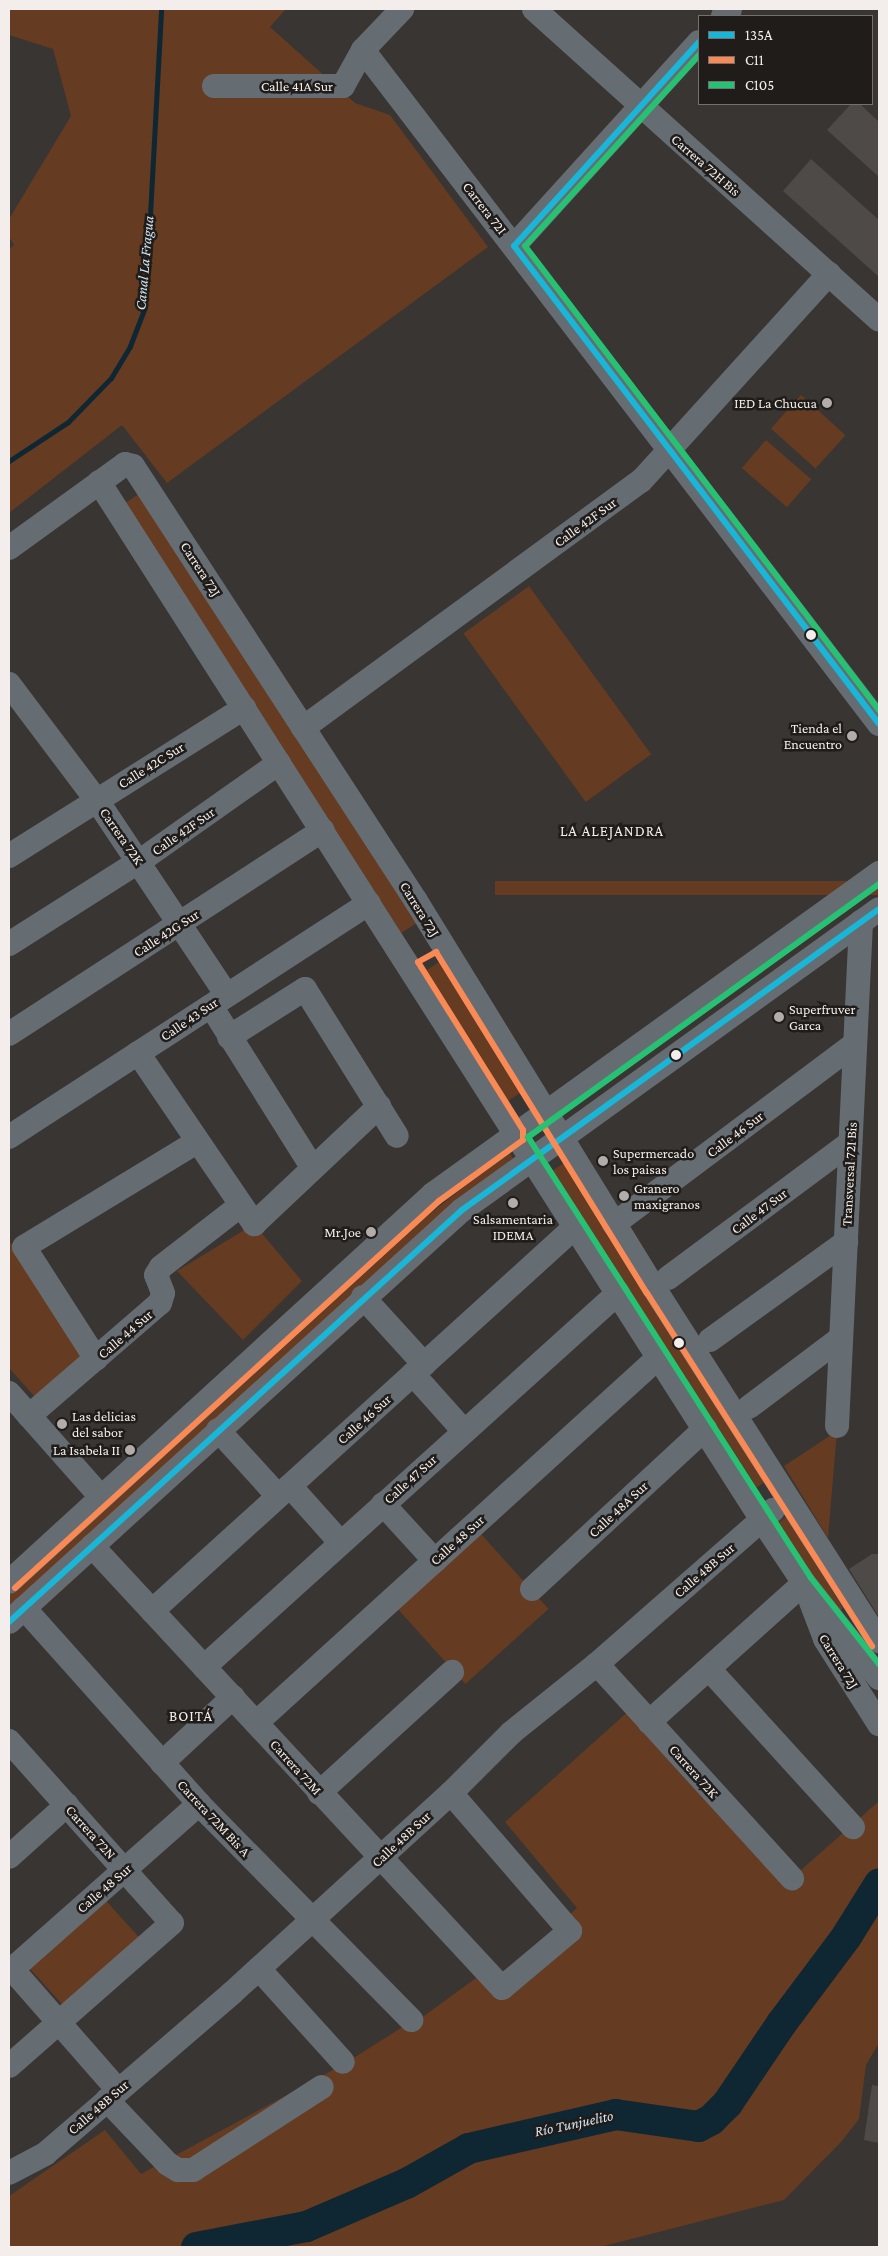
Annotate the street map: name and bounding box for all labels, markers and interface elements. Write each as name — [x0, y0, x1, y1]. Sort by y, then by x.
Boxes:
legend — [698, 15, 873, 105]
text: 135A — [745, 27, 772, 43]
text: C11 — [745, 52, 764, 68]
text: C105 — [745, 77, 774, 93]
street label: Calle 41A Sur — [261, 78, 333, 94]
street label: Carrera 72H Bis — [668, 130, 744, 200]
street label: Carrera 72I — [459, 179, 511, 237]
water label: Canal La Fragua — [132, 215, 158, 311]
place label: IED La Chucua — [734, 395, 817, 411]
marker: IED La Chucua — [821, 397, 833, 409]
street label: Calle 42F Sur — [551, 494, 619, 550]
street label: Carrera 72J — [177, 539, 225, 599]
unlabelled marker — [806, 630, 816, 640]
place label: Tienda el Encuentro — [784, 720, 842, 752]
marker: Tienda el Encuentro — [846, 730, 858, 742]
street label: Calle 42C Sur — [115, 738, 187, 792]
street label: Calle 42F Sur — [148, 803, 218, 859]
street label: Carrera 72K — [96, 804, 148, 868]
district label: LA ALEJANDRA — [558, 823, 666, 841]
street label: Carrera 72J — [397, 878, 443, 940]
street label: Calle 42G Sur — [130, 906, 202, 960]
street label: Calle 43 Sur — [157, 994, 221, 1044]
place label: Superfruver Garca — [789, 1001, 855, 1034]
marker: Superfruver Garca — [773, 1011, 785, 1023]
unlabelled marker — [671, 1050, 681, 1060]
street label: Calle 46 Sur — [703, 1107, 767, 1161]
street label: Transversal 72I Bis — [838, 1122, 860, 1226]
place label: Supermercado los paisas — [613, 1145, 694, 1178]
marker: Supermercado los paisas — [597, 1155, 609, 1167]
place label: Granero maxigranos — [634, 1180, 700, 1212]
street label: Calle 47 Sur — [728, 1185, 790, 1237]
marker: Granero maxigranos — [618, 1190, 630, 1202]
marker: Salsamentaria IDEMA — [507, 1197, 519, 1209]
place label: Salsamentaria IDEMA — [473, 1211, 553, 1244]
place label: Mr.Joe — [324, 1224, 361, 1240]
marker: Mr.Joe — [365, 1226, 377, 1238]
street label: Calle 44 Sur — [94, 1306, 156, 1362]
unlabelled marker — [674, 1338, 684, 1348]
street label: Calle 46 Sur — [334, 1390, 394, 1448]
place label: Las delicias del sabor — [72, 1408, 136, 1440]
marker: Las delicias del sabor — [56, 1418, 68, 1430]
place label: La Isabela II — [53, 1442, 120, 1458]
marker: La Isabela II — [124, 1444, 136, 1456]
street label: Calle 47 Sur — [380, 1451, 440, 1507]
street label: Calle 48A Sur — [585, 1477, 651, 1541]
street label: Calle 48 Sur — [426, 1511, 488, 1569]
street label: Calle 48B Sur — [670, 1539, 738, 1601]
street label: Carrera 72J — [816, 1630, 862, 1692]
district label: BOITÁ — [168, 1708, 214, 1726]
street label: Carrera 72M — [267, 1736, 325, 1798]
street label: Carrera 72K — [666, 1741, 722, 1801]
street label: Carrera 72M Bis A — [174, 1776, 254, 1860]
street label: Carrera 72N — [62, 1802, 120, 1862]
street label: Calle 48B Sur — [368, 1807, 434, 1871]
street label: Calle 48 Sur — [73, 1860, 135, 1916]
street label: Calle 48B Sur — [64, 2076, 132, 2138]
water label: Río Tunjuelito — [533, 2107, 615, 2141]

